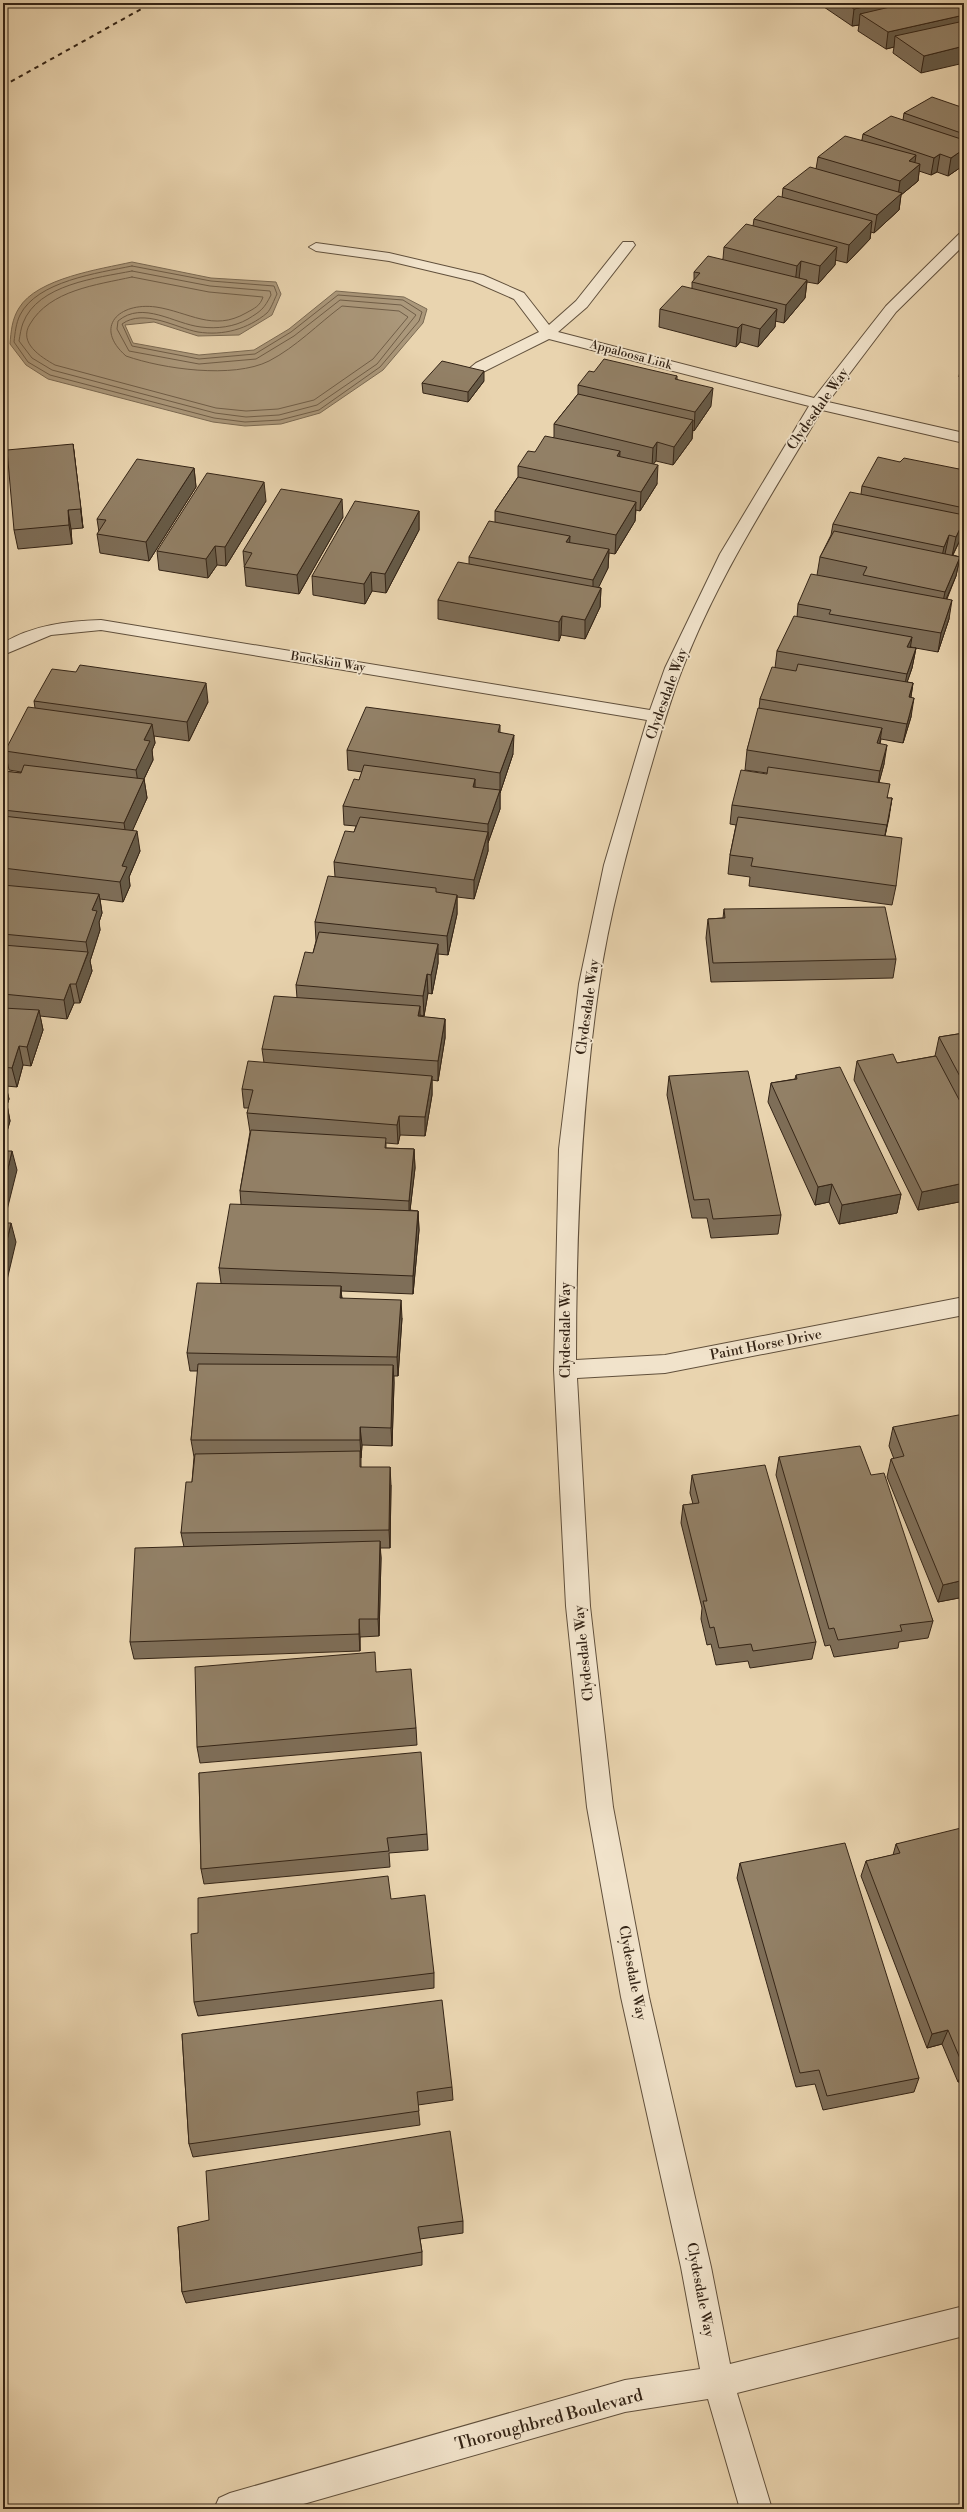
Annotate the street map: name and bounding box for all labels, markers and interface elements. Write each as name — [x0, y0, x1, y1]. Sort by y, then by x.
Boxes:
street label: Appaloosa Link — [587, 337, 674, 373]
street label: Clydesdale Way — [783, 364, 853, 454]
street label: Clydesdale Way — [642, 646, 692, 742]
street label: Buckskin Way — [289, 649, 366, 675]
street label: Clydesdale Way — [572, 958, 604, 1056]
street label: Clydesdale Way — [557, 1282, 575, 1378]
street label: Paint Horse Drive — [709, 1325, 823, 1365]
street label: Clydesdale Way — [570, 1604, 598, 1702]
street label: Clydesdale Way — [614, 1924, 650, 2022]
street label: Clydesdale Way — [682, 2241, 718, 2339]
street label: Thoroughbred Boulevard — [453, 2384, 646, 2456]

